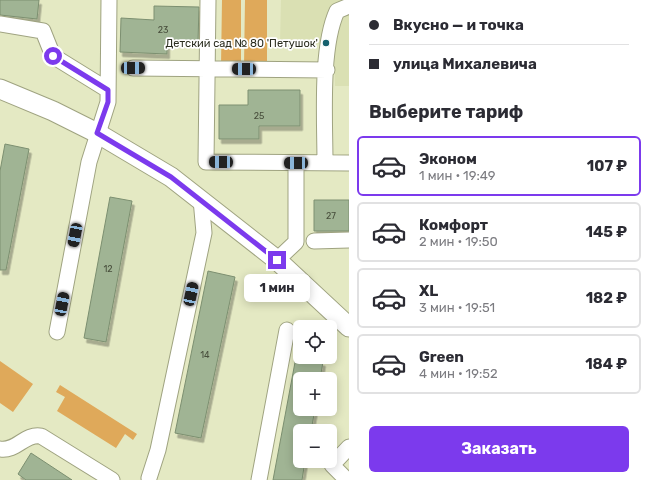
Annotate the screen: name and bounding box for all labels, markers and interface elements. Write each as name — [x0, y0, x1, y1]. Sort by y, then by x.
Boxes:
text: Вкусно — и точка — [393, 16, 524, 34]
house number: 23 — [158, 25, 168, 35]
place label: Детский сад № 80 'Петушок' — [165, 37, 318, 50]
marker: Детский сад № 80 'Петушок' — [321, 38, 331, 48]
route start — [44, 47, 62, 65]
text: улица Михалевича — [393, 55, 537, 73]
car — [121, 62, 145, 74]
car — [232, 63, 256, 75]
text: Выберите тариф — [369, 101, 523, 123]
house number: 25 — [254, 111, 264, 121]
icon: car — [371, 148, 407, 184]
text: Эконом — [419, 150, 477, 168]
car — [209, 156, 233, 168]
car — [284, 157, 308, 169]
text: 107 ₽ — [587, 157, 627, 175]
text: 1 мин · 19:49 — [419, 168, 495, 183]
house number: 27 — [326, 211, 336, 221]
icon: car — [371, 214, 407, 250]
text: Комфорт — [419, 216, 488, 234]
car — [67, 222, 83, 248]
text: 145 ₽ — [586, 223, 627, 241]
text: 2 мин · 19:50 — [419, 234, 498, 249]
route end — [268, 251, 286, 269]
house number: 12 — [103, 264, 113, 274]
callout: 1 мин — [244, 274, 310, 302]
text: 1 мин — [259, 280, 295, 295]
icon: car — [371, 280, 407, 316]
car — [183, 281, 199, 307]
text: XL — [419, 282, 438, 300]
text: 182 ₽ — [586, 289, 627, 307]
car — [54, 291, 70, 317]
text: 3 мин · 19:51 — [419, 300, 495, 315]
map controls — [293, 320, 337, 468]
button: locate — [293, 320, 337, 364]
icon: car — [371, 346, 407, 382]
text: Green — [419, 348, 464, 366]
house number: 14 — [200, 350, 210, 360]
text: 184 ₽ — [585, 355, 627, 373]
text: 4 мин · 19:52 — [419, 366, 498, 381]
button: + — [293, 372, 337, 416]
button: − — [293, 424, 337, 468]
button: Заказать — [369, 426, 629, 472]

